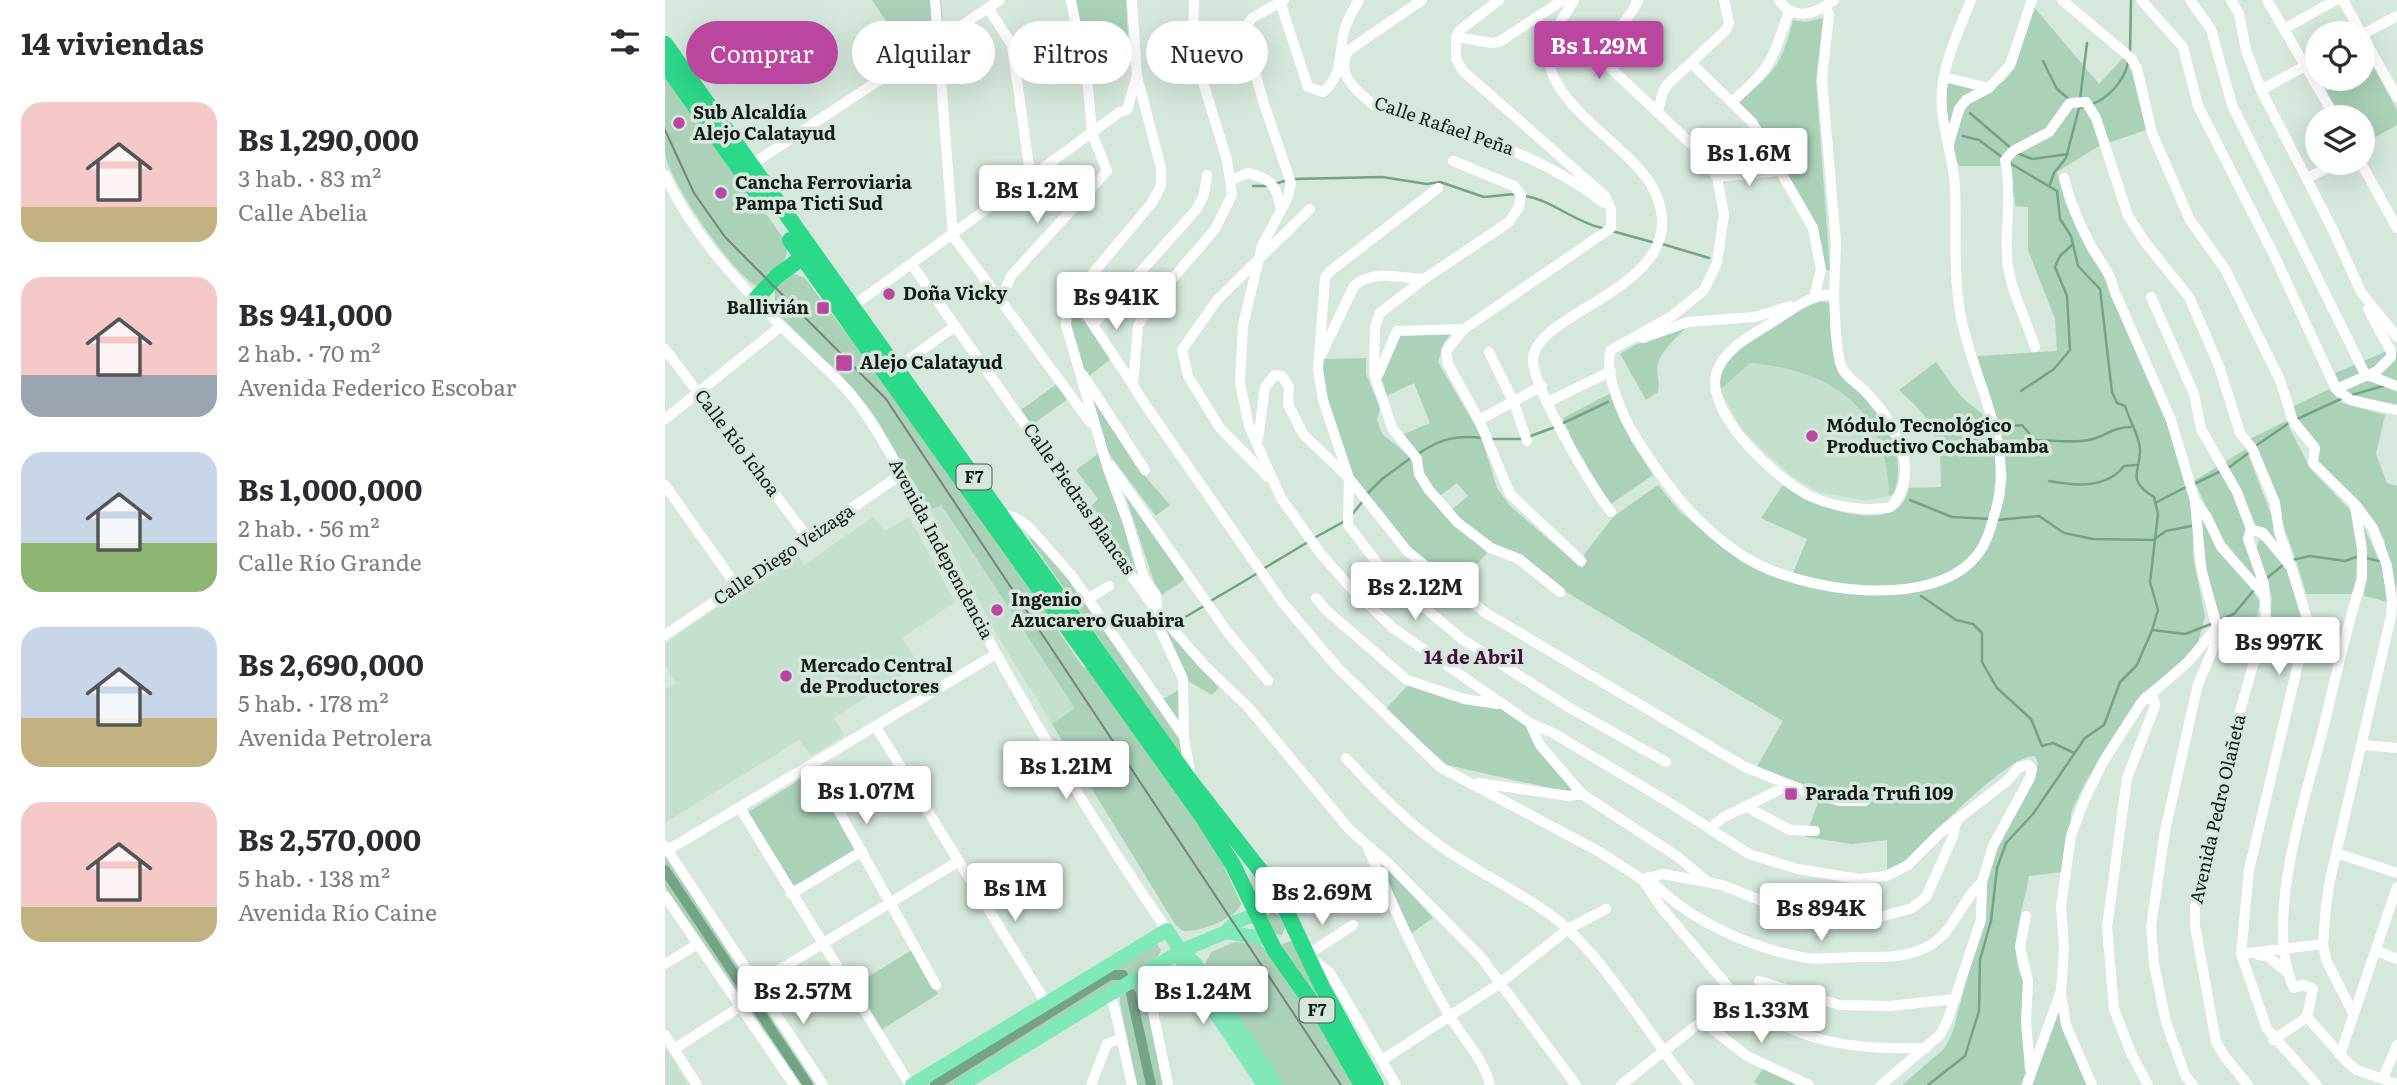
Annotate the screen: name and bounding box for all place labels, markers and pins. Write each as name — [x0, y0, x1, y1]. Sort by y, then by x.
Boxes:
pin: Bs 1.29M — [1527, 22, 1671, 81]
place label: Sub Alcaldía Alejo Calatayud — [693, 98, 836, 146]
marker: Sub Alcaldía Alejo Calatayud — [671, 115, 687, 131]
pin: Bs 1.6M — [1684, 128, 1814, 188]
pin: Bs 1.2M — [972, 166, 1102, 225]
place label: Cancha Ferroviaria Pampa Ticti Sud — [735, 168, 913, 216]
marker: Cancha Ferroviaria Pampa Ticti Sud — [713, 185, 729, 201]
pin: Bs 941K — [1051, 272, 1181, 332]
place label: Doña Vicky — [903, 279, 1007, 306]
marker: Doña Vicky — [881, 286, 897, 302]
place label: Ballivián — [726, 293, 809, 320]
marker: Ballivián — [815, 300, 831, 316]
place label: Alejo Calatayud — [860, 348, 1003, 375]
marker: Alejo Calatayud — [834, 353, 854, 373]
place label: Módulo Tecnológico Productivo Cochabamba — [1826, 411, 2050, 459]
marker: Módulo Tecnológico Productivo Cochabamba — [1804, 428, 1820, 444]
pin: Bs 2.12M — [1343, 562, 1487, 622]
place label: Ingenio Azucarero Guabira — [1011, 585, 1185, 633]
marker: Ingenio Azucarero Guabira — [989, 602, 1005, 618]
pin: Bs 997K — [2214, 618, 2344, 677]
place label: Mercado Central de Productores — [800, 651, 953, 699]
marker: Mercado Central de Productores — [778, 668, 794, 684]
pin: Bs 1.21M — [994, 742, 1138, 801]
pin: Bs 1.07M — [794, 766, 938, 826]
place label: Parada Trufi 109 — [1805, 779, 1953, 806]
marker: Parada Trufi 109 — [1783, 786, 1799, 802]
pin: Bs 1M — [966, 864, 1064, 923]
pin: Bs 2.69M — [1250, 867, 1394, 927]
pin: Bs 894K — [1756, 884, 1886, 943]
pin: Bs 2.57M — [731, 967, 875, 1026]
pin: Bs 1.24M — [1131, 967, 1275, 1026]
pin: Bs 1.33M — [1689, 986, 1833, 1045]

